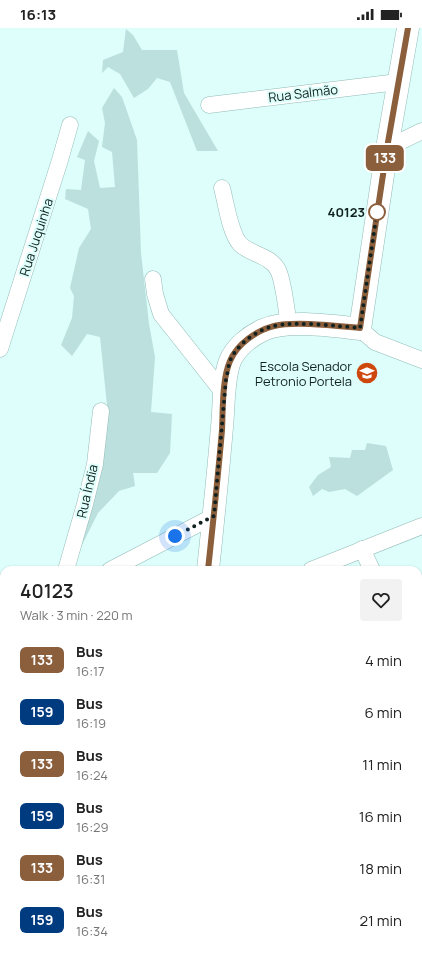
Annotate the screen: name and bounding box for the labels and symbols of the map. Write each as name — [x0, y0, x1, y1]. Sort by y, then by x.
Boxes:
street label: Rua Salmão — [267, 80, 339, 106]
line badge: 133 — [362, 145, 408, 171]
street label: Rua Juquinha — [15, 196, 57, 278]
place label: 40123 — [328, 203, 365, 221]
marker: 40123 — [368, 203, 386, 221]
place label: Escola Senador Petronio Portela — [255, 357, 352, 390]
school or university icon: Escola Senador Petronio Portela — [354, 360, 380, 386]
street label: Rua Índia — [72, 462, 102, 520]
your location — [165, 526, 185, 546]

